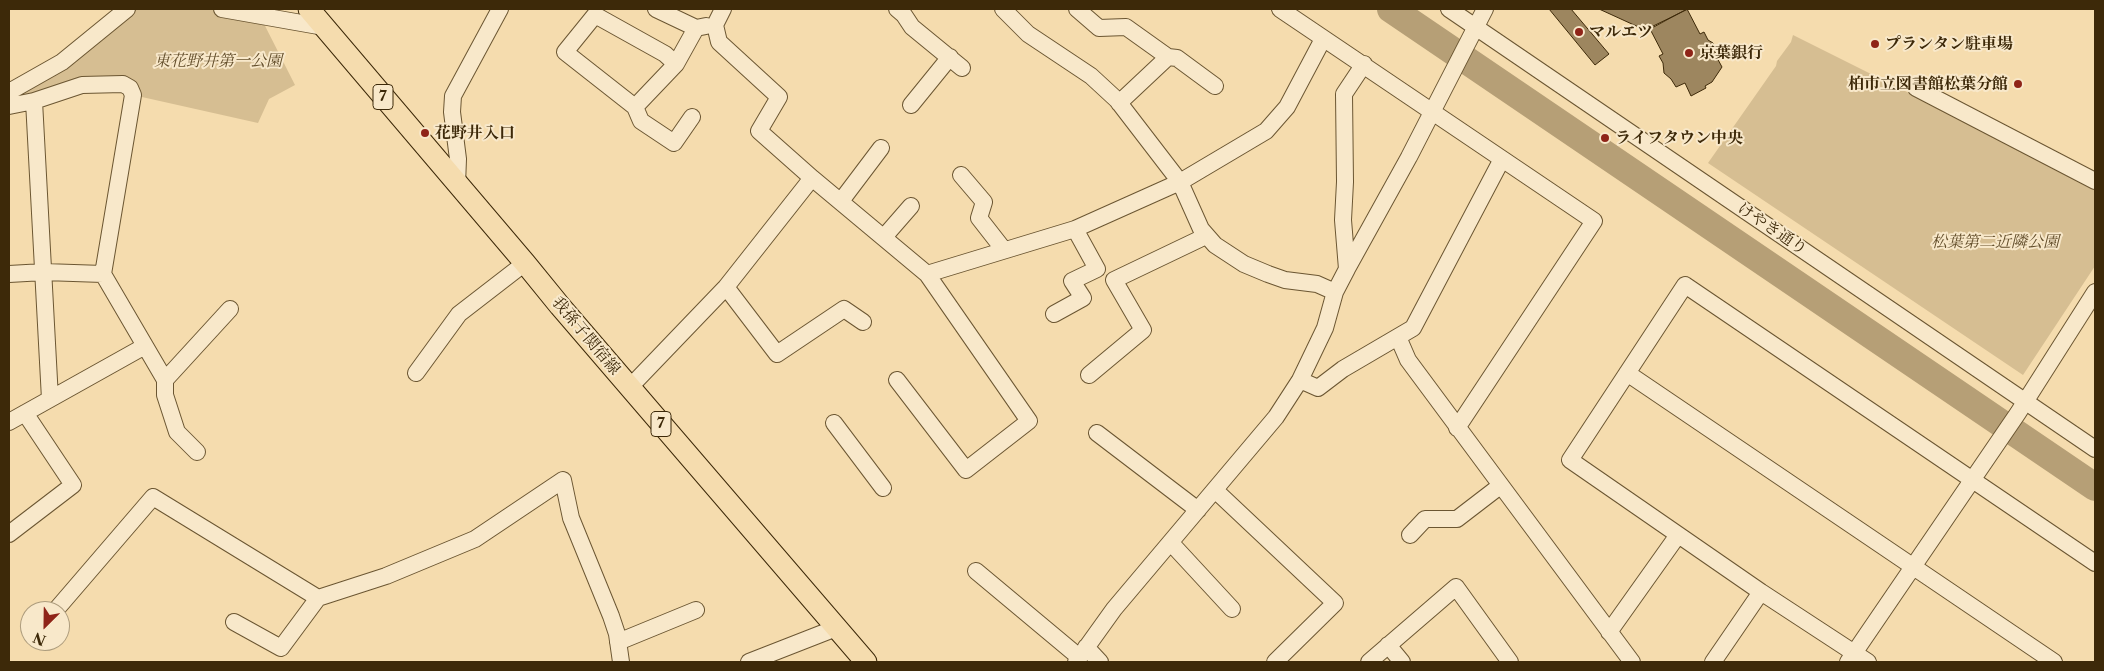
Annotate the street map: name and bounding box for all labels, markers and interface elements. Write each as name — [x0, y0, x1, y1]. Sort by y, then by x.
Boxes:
place label: マルエツ — [1589, 22, 1653, 42]
marker: マルエツ — [1573, 26, 1585, 38]
place label: プランタン駐車場 — [1885, 34, 2013, 54]
marker: プランタン駐車場 — [1869, 38, 1881, 50]
place label: 京葉銀行 — [1699, 43, 1763, 63]
marker: 京葉銀行 — [1683, 47, 1695, 59]
park label: 東花野井第一公園 — [154, 51, 282, 71]
place label: 柏市立図書館松葉分館 — [1848, 74, 2008, 94]
marker: 柏市立図書館松葉分館 — [2012, 78, 2024, 90]
road number: 7 — [373, 84, 393, 110]
place label: 花野井入口 — [435, 123, 515, 143]
marker: 花野井入口 — [419, 127, 431, 139]
place label: ライフタウン中央 — [1615, 128, 1743, 148]
marker: ライフタウン中央 — [1599, 132, 1611, 144]
street label: けやき通り — [1733, 199, 1811, 259]
park label: 松葉第二近隣公園 — [1931, 232, 2059, 252]
street label: 我孫子関宿線 — [548, 293, 624, 379]
road number: 7 — [651, 412, 671, 436]
north arrow — [20, 601, 70, 651]
text: N — [30, 628, 49, 650]

